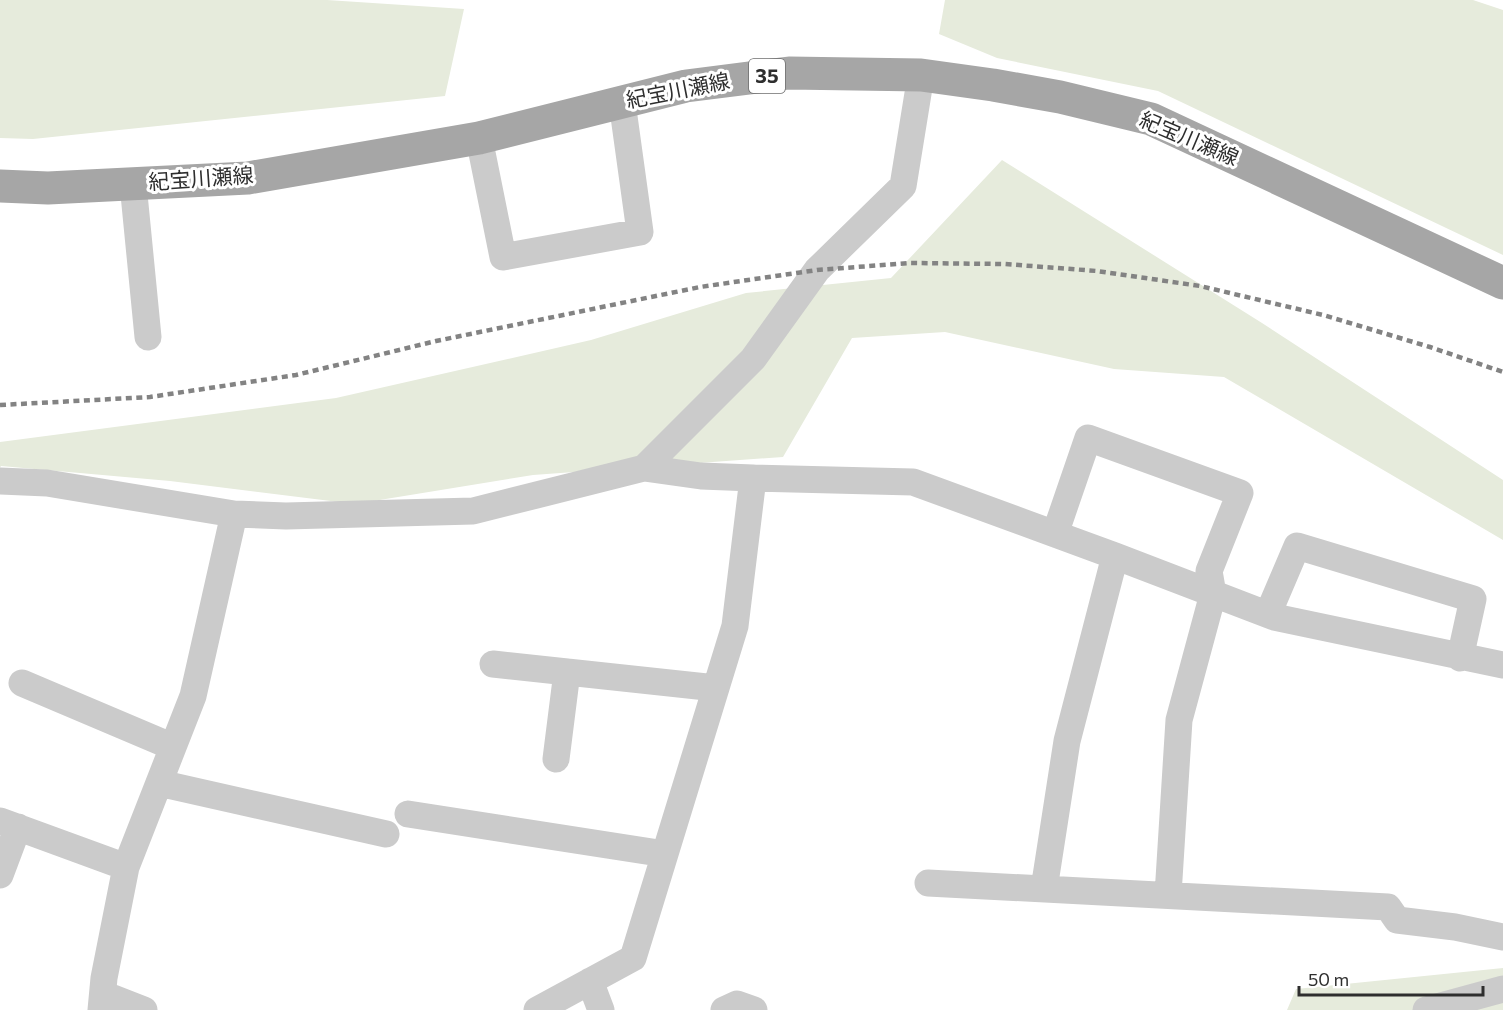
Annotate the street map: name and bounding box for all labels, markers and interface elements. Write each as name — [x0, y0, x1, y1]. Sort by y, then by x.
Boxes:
road number: 35 — [749, 59, 785, 93]
street label: 紀宝川瀬線 — [624, 67, 732, 112]
street label: 紀宝川瀬線 — [1136, 106, 1243, 170]
street label: 紀宝川瀬線 — [148, 161, 254, 194]
scale bar — [1299, 959, 1484, 997]
text: 50 m — [1308, 968, 1349, 990]

